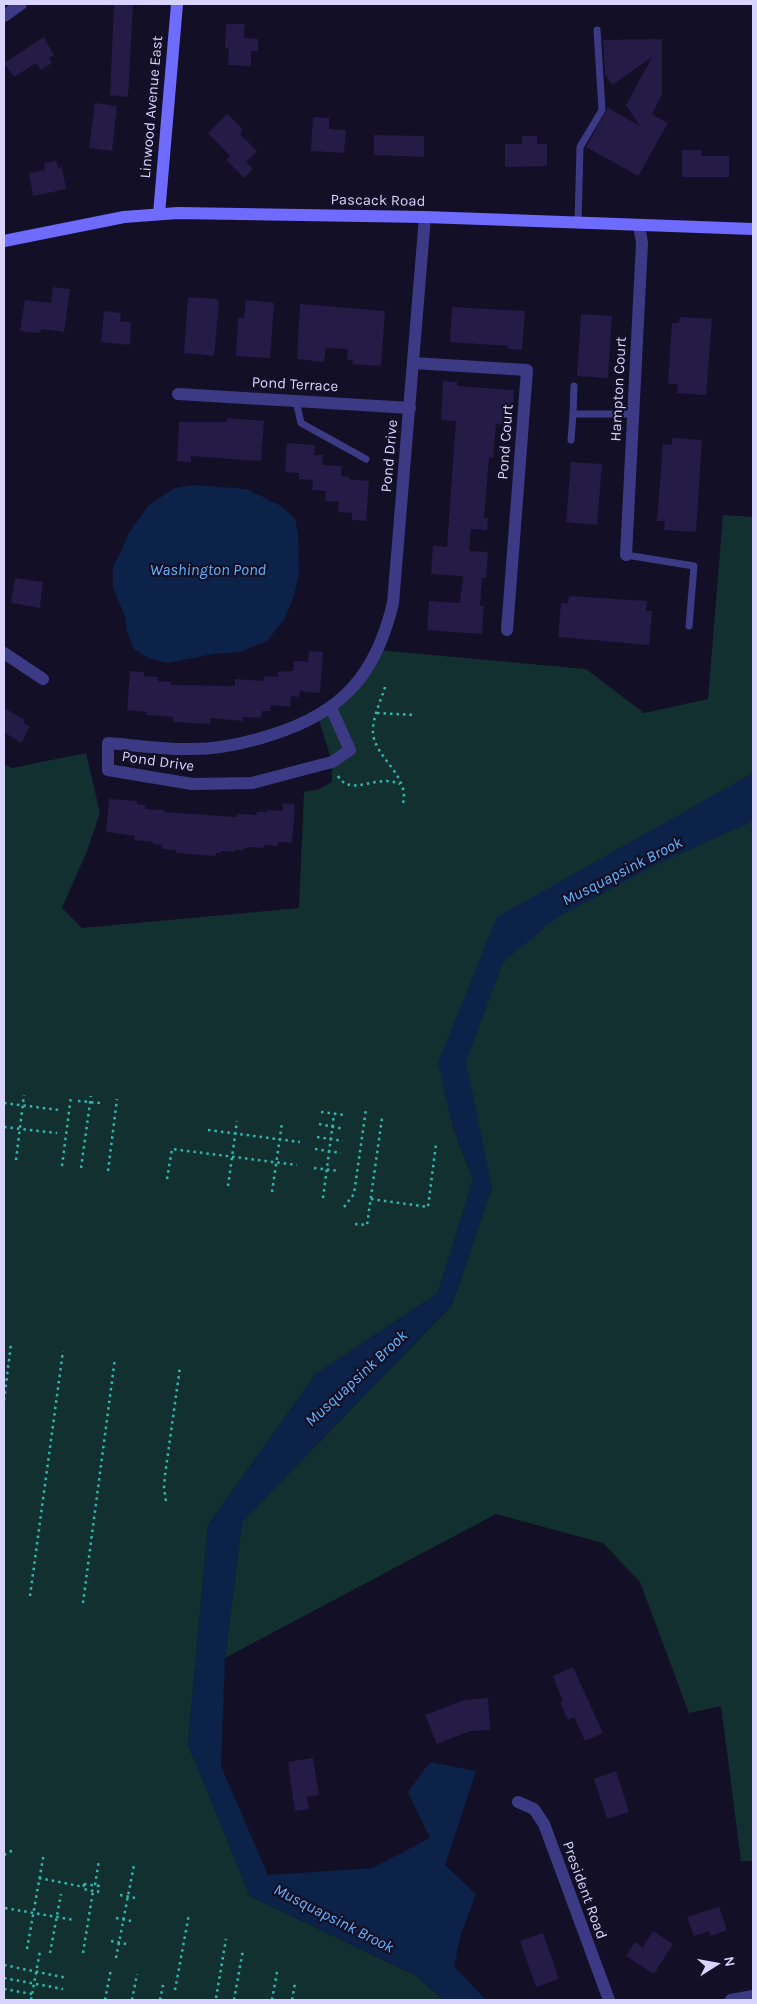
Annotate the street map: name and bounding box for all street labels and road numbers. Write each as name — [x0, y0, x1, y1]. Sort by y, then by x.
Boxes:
street label: Linwood Avenue East — [136, 34, 166, 179]
street label: Pascack Road — [330, 190, 426, 210]
street label: Hampton Court — [606, 336, 630, 442]
street label: Pond Terrace — [251, 373, 339, 395]
street label: Pond Court — [493, 403, 517, 480]
street label: Pond Drive — [377, 419, 401, 493]
street label: Pond Drive — [121, 747, 195, 775]
street label: President Road — [559, 1838, 611, 1942]

